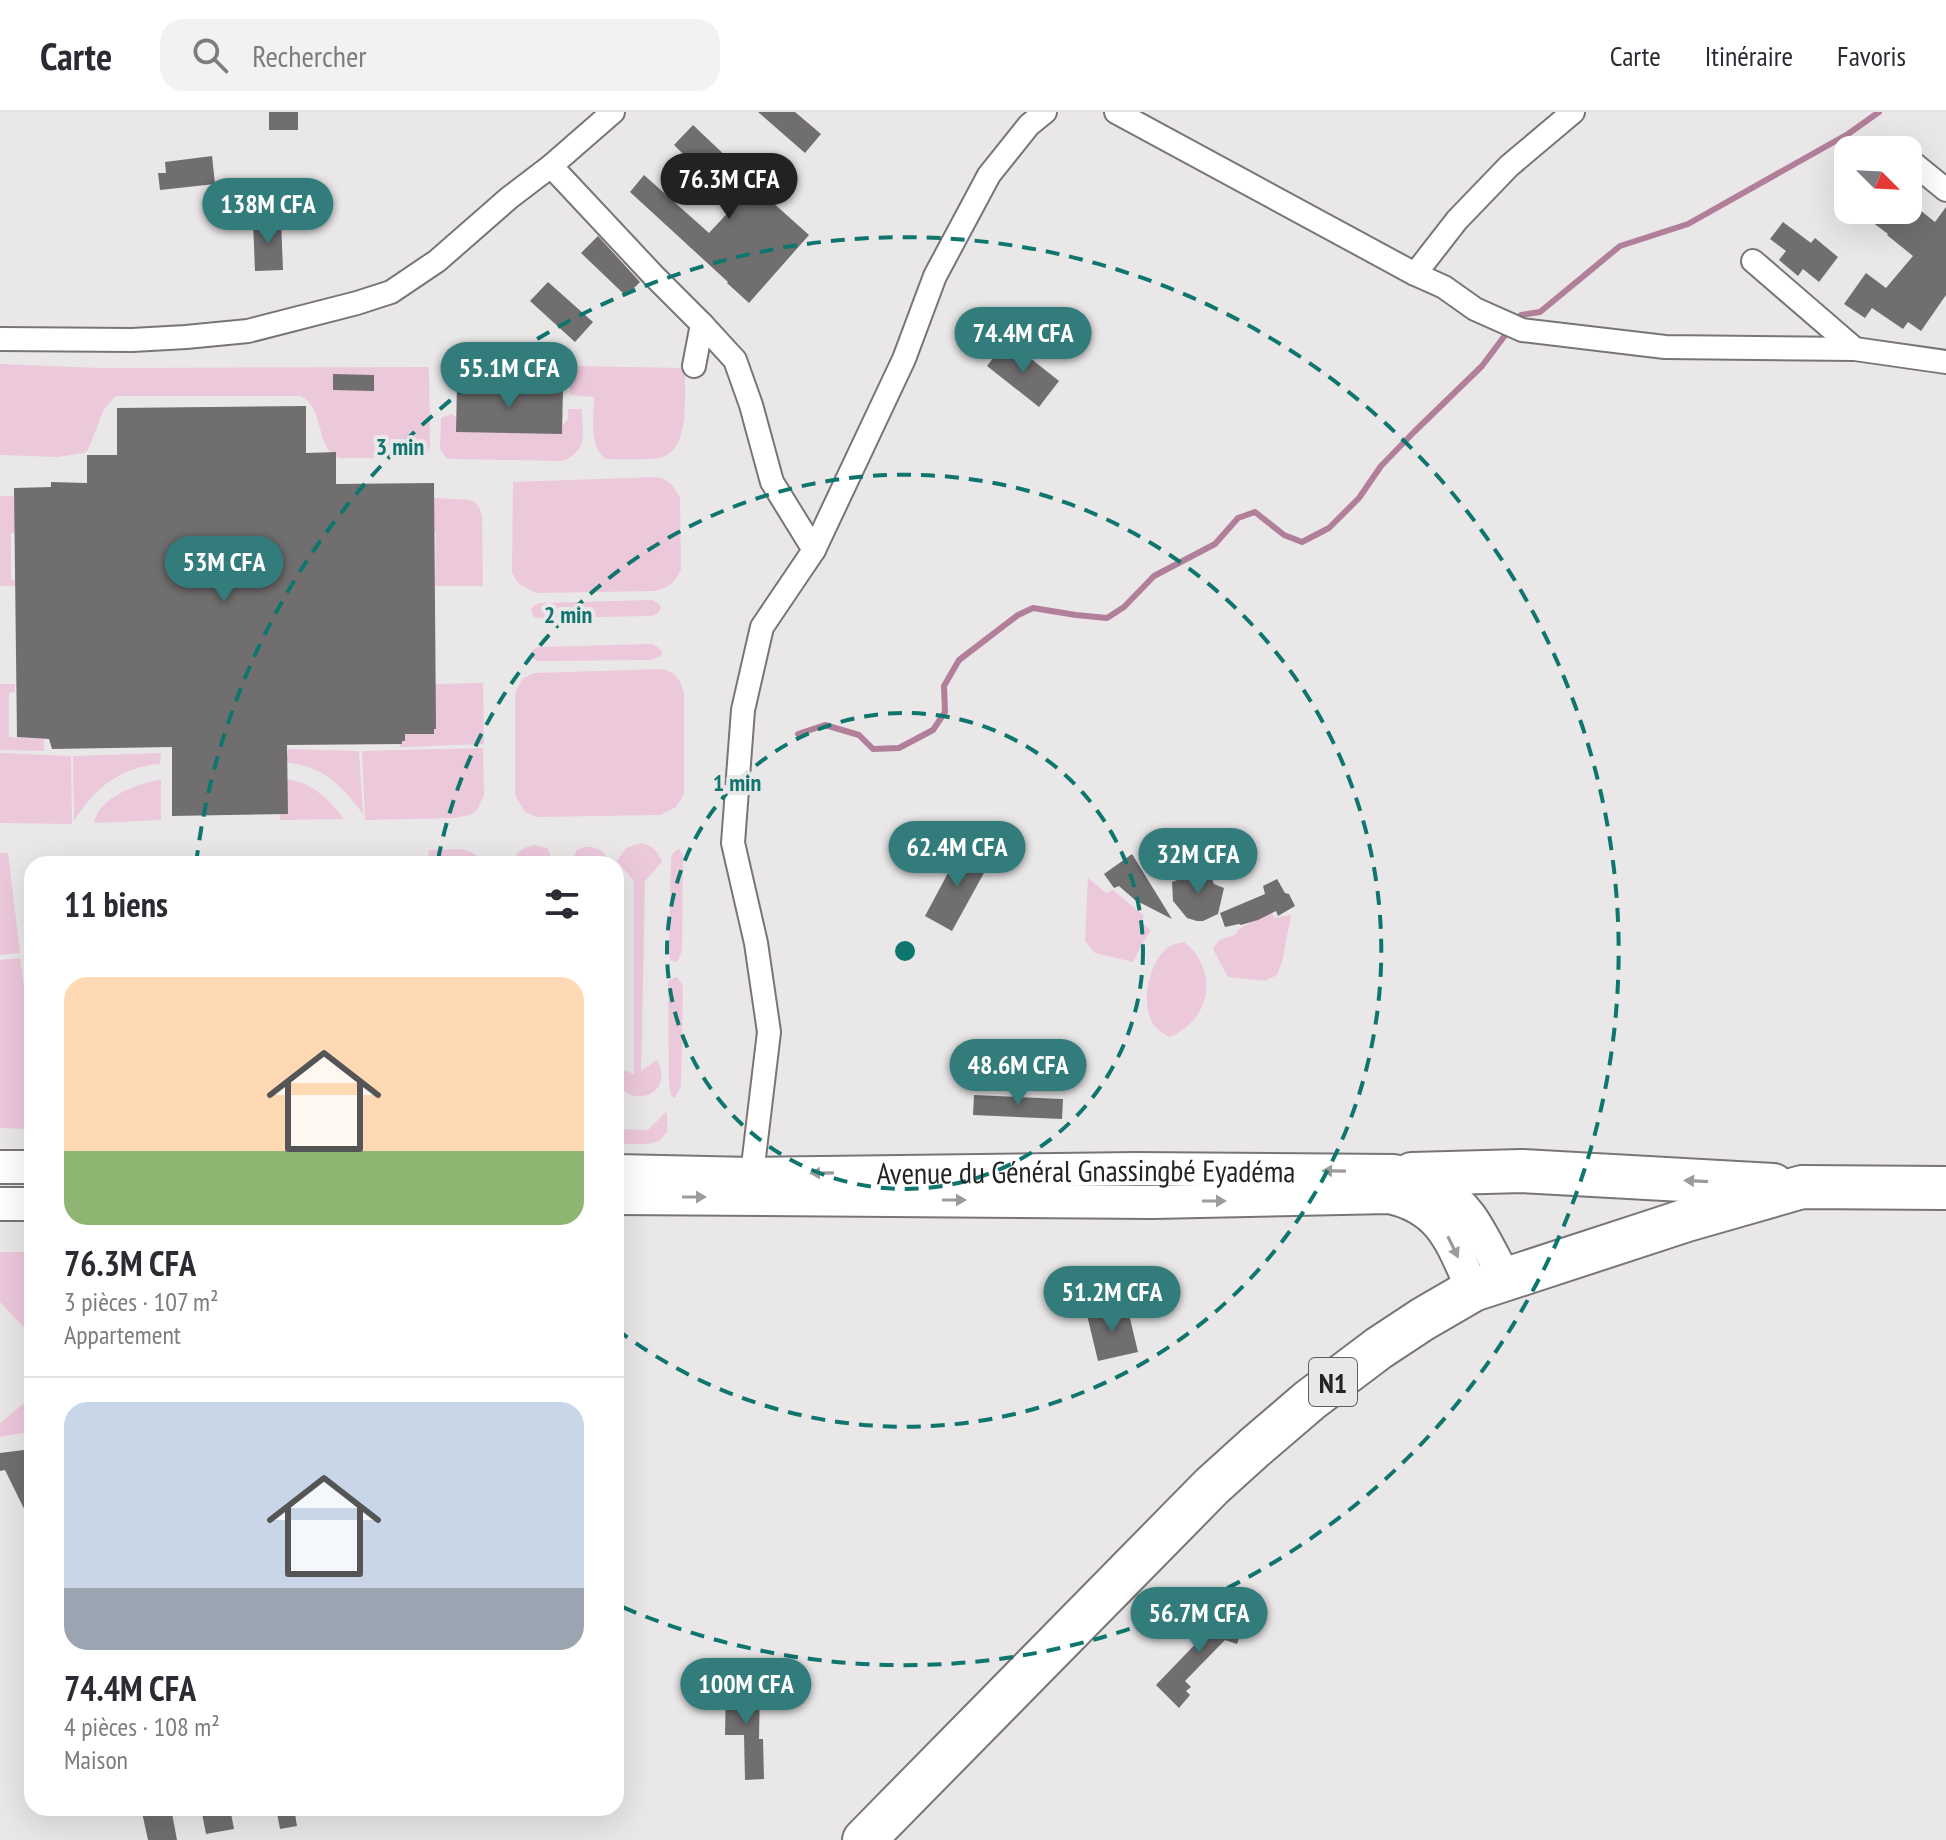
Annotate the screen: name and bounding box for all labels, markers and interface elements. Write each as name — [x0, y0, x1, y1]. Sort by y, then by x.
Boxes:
search box — [160, 19, 720, 91]
text: Carte — [40, 31, 112, 80]
icon: search — [188, 33, 232, 77]
text: Rechercher — [252, 36, 367, 75]
text: Carte — [1610, 37, 1661, 74]
text: Itinéraire — [1705, 37, 1793, 74]
text: Favoris — [1837, 37, 1906, 74]
north arrow — [1834, 136, 1922, 224]
map controls — [1834, 136, 1922, 224]
pin: 76.3M CFA — [637, 153, 821, 221]
text: 76.3M CFA — [679, 162, 779, 195]
pin: 138M CFA — [185, 178, 351, 246]
text: 138M CFA — [220, 187, 316, 220]
pin: 74.4M CFA — [931, 307, 1115, 375]
text: 74.4M CFA — [973, 316, 1073, 349]
pin: 55.1M CFA — [417, 342, 601, 410]
text: 55.1M CFA — [459, 351, 559, 384]
text: 3 min — [376, 431, 424, 462]
pin: 53M CFA — [150, 536, 298, 604]
text: 53M CFA — [183, 545, 265, 578]
text: 2 min — [544, 599, 592, 630]
text: 1 min — [713, 767, 761, 798]
pin: 62.4M CFA — [865, 821, 1049, 889]
pin: 32M CFA — [1124, 828, 1272, 896]
text: 62.4M CFA — [907, 830, 1007, 863]
text: 32M CFA — [1157, 837, 1239, 870]
text: 11 biens — [64, 882, 168, 926]
icon: filters — [540, 882, 584, 926]
centre of rings — [891, 937, 919, 965]
icon: home — [252, 1029, 396, 1173]
pin: 48.6M CFA — [926, 1039, 1110, 1107]
text: 48.6M CFA — [968, 1048, 1068, 1081]
street label: Avenue du Général Gnassingbé Eyadéma — [876, 1149, 1295, 1192]
one-way arrow — [1321, 1165, 1346, 1177]
one-way arrow — [809, 1167, 834, 1179]
one-way arrow — [1683, 1174, 1708, 1187]
one-way arrow — [682, 1191, 707, 1204]
one-way arrow — [942, 1194, 967, 1206]
one-way arrow — [1202, 1195, 1227, 1207]
one-way arrow — [1446, 1235, 1460, 1258]
text: 76.3M CFA — [64, 1241, 196, 1285]
pin: 51.2M CFA — [1020, 1266, 1204, 1334]
text: 51.2M CFA — [1062, 1275, 1162, 1308]
text: 3 pièces · 107 m² — [64, 1285, 219, 1318]
text: Appartement — [64, 1318, 181, 1351]
road number: N1 — [1309, 1358, 1357, 1406]
icon: home — [252, 1454, 396, 1598]
pin: 56.7M CFA — [1107, 1587, 1291, 1655]
text: 56.7M CFA — [1149, 1596, 1249, 1629]
pin: 100M CFA — [663, 1658, 829, 1726]
text: 74.4M CFA — [64, 1666, 196, 1710]
text: 100M CFA — [698, 1667, 794, 1700]
text: 4 pièces · 108 m² — [64, 1710, 220, 1743]
text: Maison — [64, 1743, 128, 1776]

